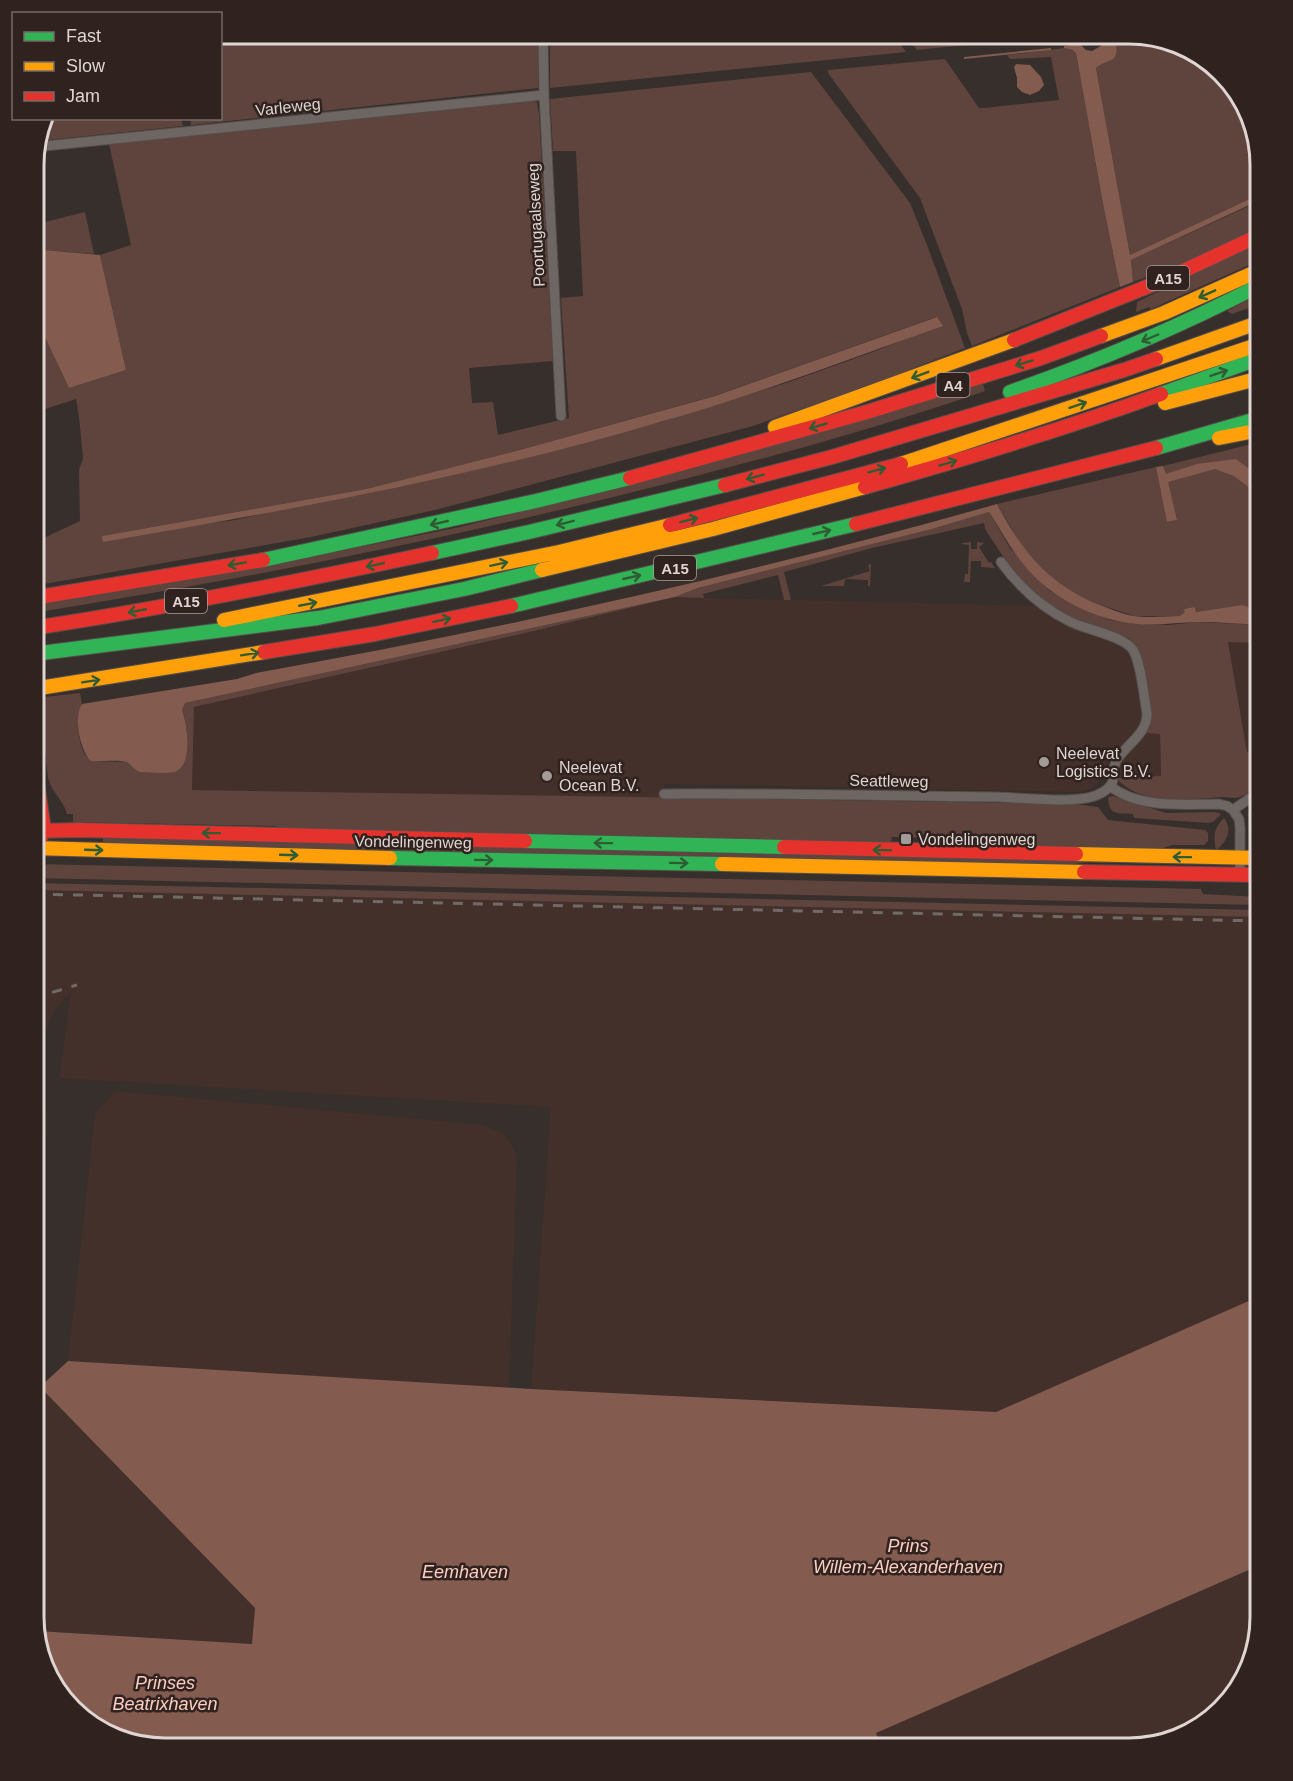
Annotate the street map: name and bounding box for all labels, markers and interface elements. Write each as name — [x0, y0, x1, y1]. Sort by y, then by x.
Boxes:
legend — [12, 12, 222, 120]
text: Fast — [66, 26, 101, 46]
text: Slow — [66, 56, 106, 76]
text: Jam — [66, 86, 100, 106]
street label: Varleweg — [255, 95, 321, 119]
street label: Poortugaalseweg — [524, 163, 548, 287]
road number: A15 — [1147, 266, 1189, 290]
one-way arrow — [1198, 289, 1216, 300]
one-way arrow — [1142, 333, 1160, 344]
one-way arrow — [1015, 358, 1034, 369]
one-way arrow — [1209, 366, 1228, 377]
one-way arrow — [912, 370, 930, 381]
road number: A4 — [936, 373, 970, 397]
one-way arrow — [1068, 399, 1087, 410]
one-way arrow — [809, 421, 828, 432]
one-way arrow — [938, 457, 957, 468]
one-way arrow — [867, 464, 886, 475]
one-way arrow — [745, 471, 764, 483]
one-way arrow — [679, 514, 698, 526]
one-way arrow — [429, 517, 448, 529]
one-way arrow — [556, 518, 575, 530]
one-way arrow — [812, 526, 831, 538]
road number: A15 — [654, 556, 696, 580]
one-way arrow — [489, 558, 508, 570]
one-way arrow — [228, 559, 248, 570]
one-way arrow — [366, 560, 385, 571]
one-way arrow — [622, 571, 641, 583]
road number: A15 — [165, 589, 207, 613]
one-way arrow — [298, 598, 317, 609]
one-way arrow — [127, 606, 147, 617]
one-way arrow — [431, 614, 451, 625]
one-way arrow — [239, 649, 259, 660]
one-way arrow — [81, 675, 101, 686]
place label: Neelevat Logistics B.V. — [1056, 745, 1151, 780]
marker: Neelevat Logistics B.V. — [1037, 755, 1051, 769]
place label: Neelevat Ocean B.V. — [559, 759, 639, 794]
marker: Neelevat Ocean B.V. — [540, 769, 554, 783]
street label: Seattleweg — [849, 772, 929, 790]
one-way arrow — [202, 828, 222, 839]
place label: Vondelingenweg — [918, 831, 1035, 848]
street label: Vondelingenweg — [354, 832, 472, 852]
marker: Vondelingenweg — [899, 832, 913, 846]
one-way arrow — [593, 838, 613, 849]
one-way arrow — [83, 844, 103, 856]
one-way arrow — [872, 844, 892, 855]
one-way arrow — [278, 850, 298, 861]
one-way arrow — [1172, 851, 1192, 862]
one-way arrow — [473, 854, 493, 866]
one-way arrow — [668, 858, 688, 869]
water label: Prins Willem-Alexanderhaven — [813, 1536, 1003, 1577]
water label: Eemhaven — [422, 1562, 508, 1582]
water label: Prinses Beatrixhaven — [112, 1673, 218, 1714]

